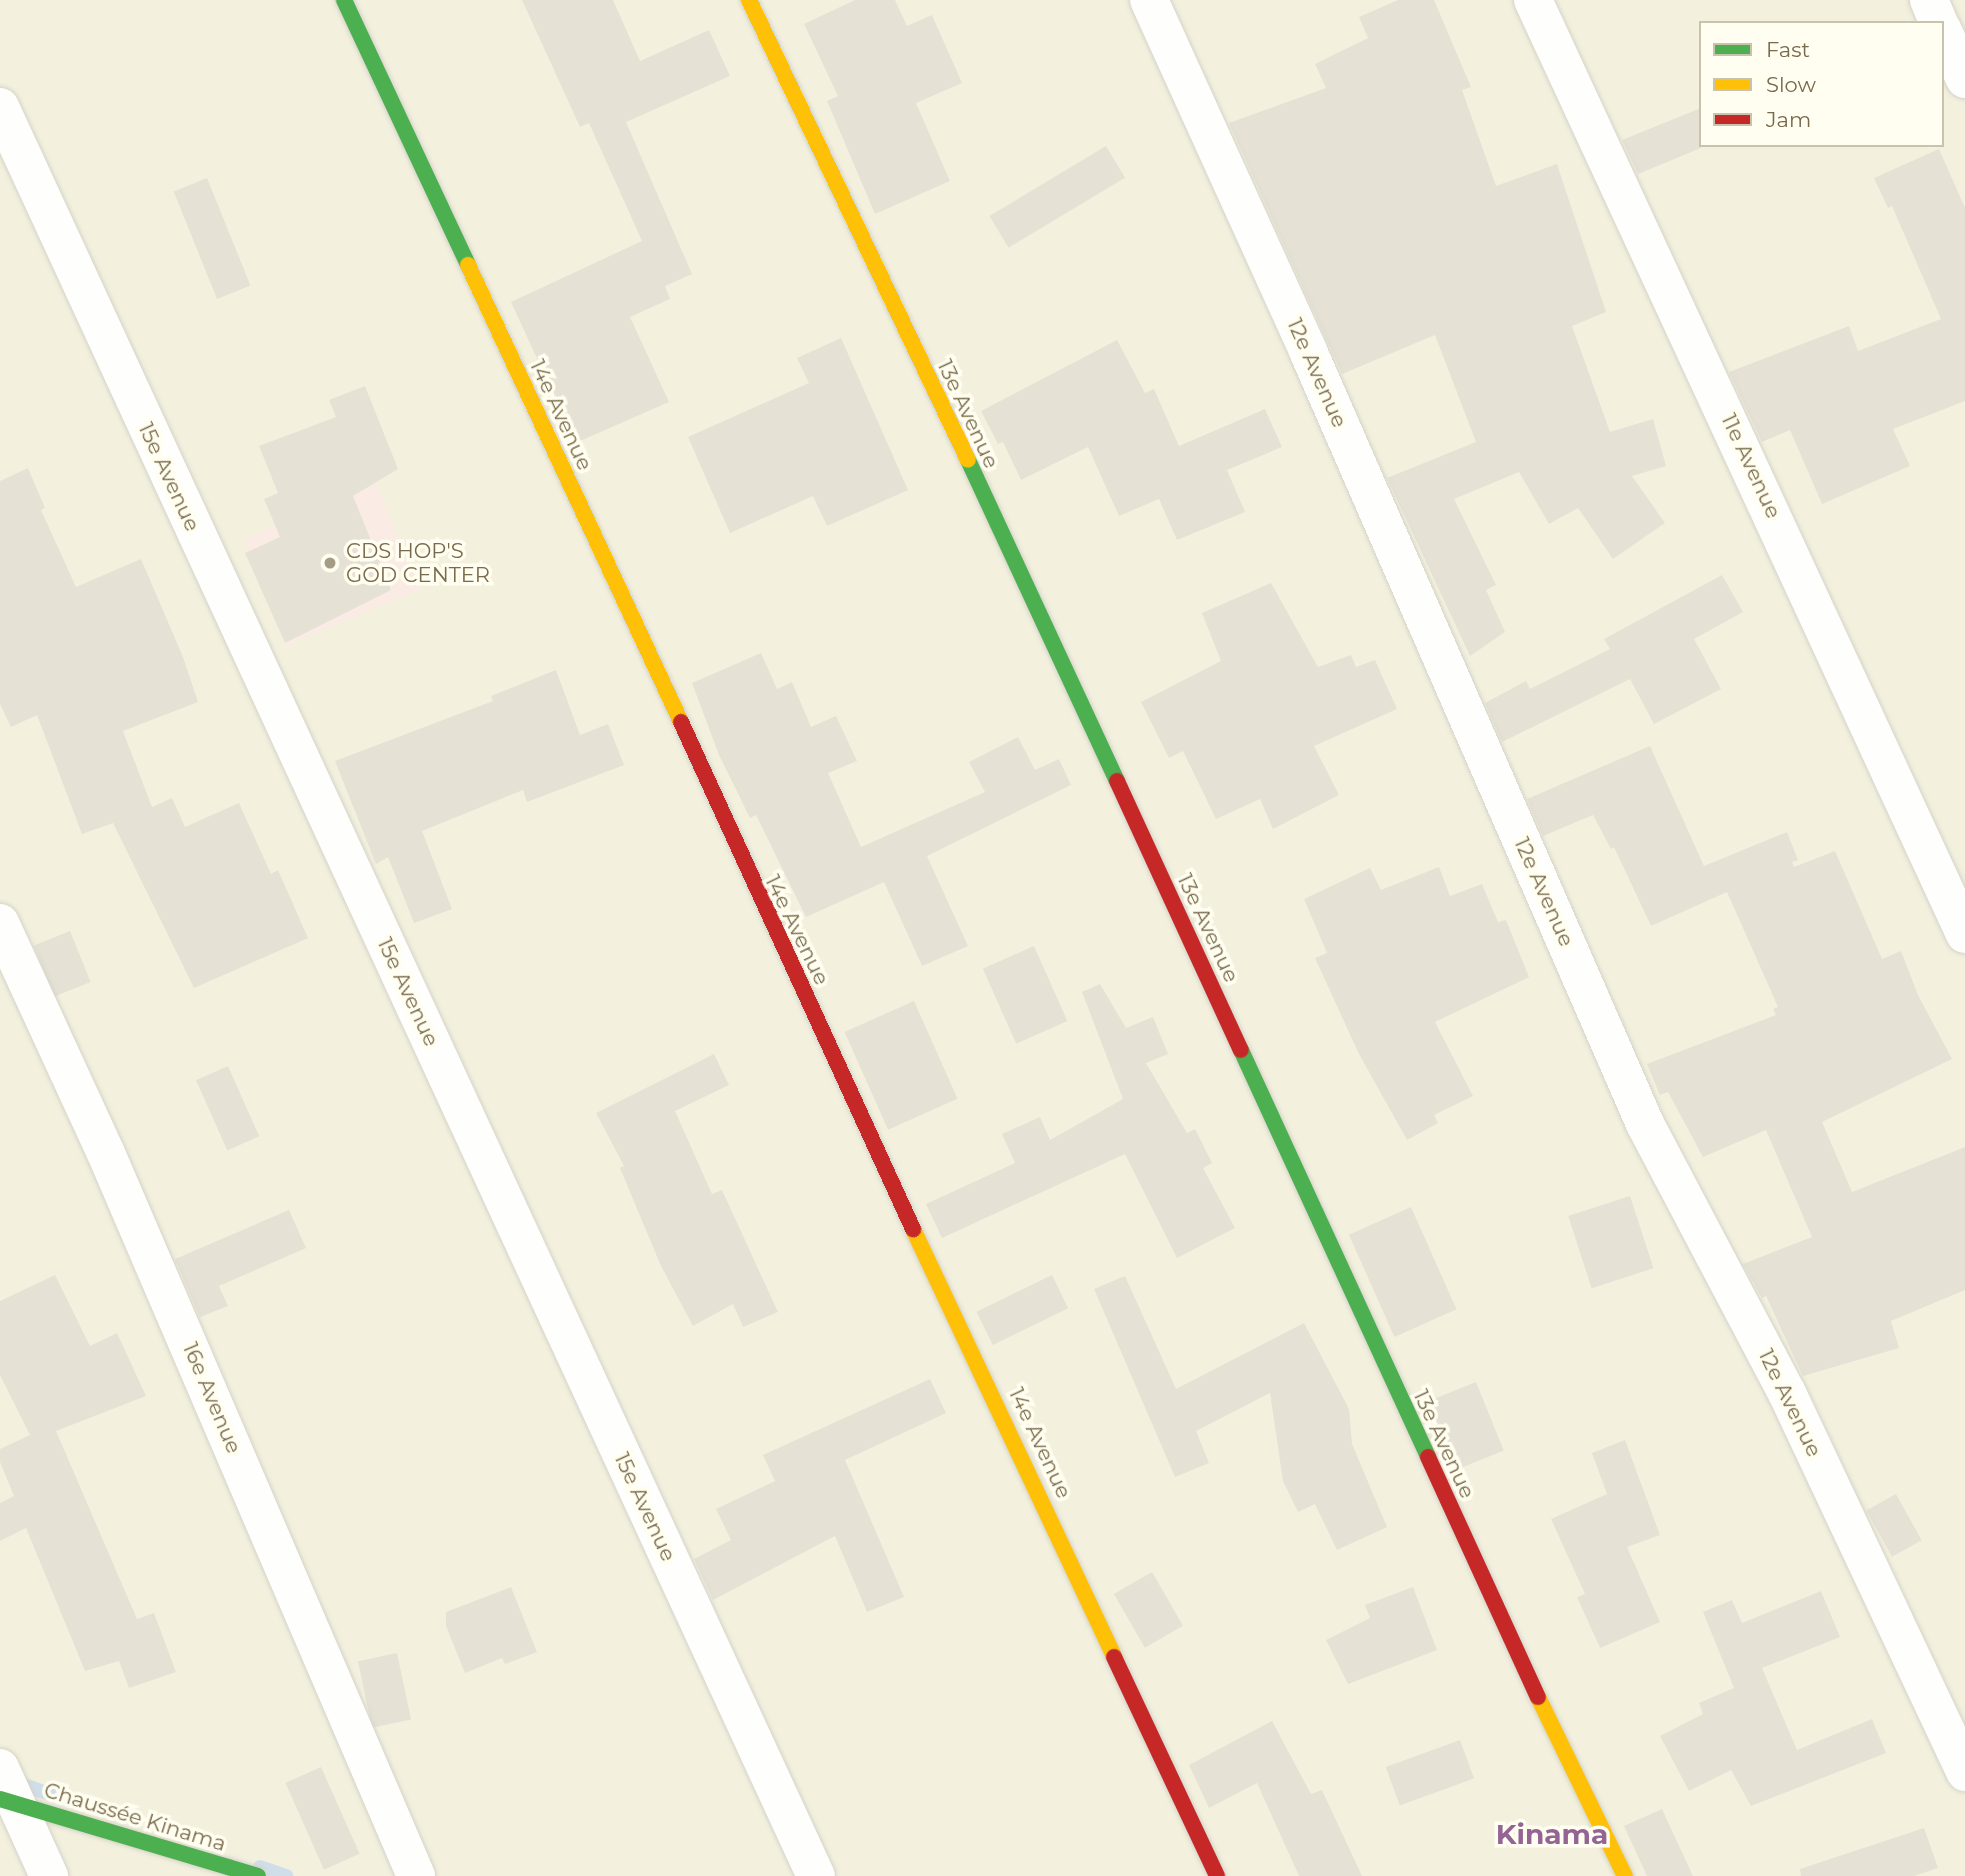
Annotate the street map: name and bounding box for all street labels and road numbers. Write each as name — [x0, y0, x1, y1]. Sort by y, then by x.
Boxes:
street label: 12e Avenue — [1282, 315, 1352, 431]
street label: 14e Avenue — [524, 356, 598, 474]
street label: 13e Avenue — [932, 356, 1004, 472]
street label: 11e Avenue — [1716, 410, 1786, 522]
street label: 15e Avenue — [133, 419, 205, 535]
street label: 12e Avenue — [1509, 834, 1579, 950]
street label: 13e Avenue — [1172, 870, 1244, 986]
street label: 14e Avenue — [760, 871, 834, 989]
street label: 15e Avenue — [372, 934, 444, 1050]
street label: 16e Avenue — [177, 1339, 247, 1457]
street label: 12e Avenue — [1753, 1345, 1827, 1461]
street label: 14e Avenue — [1003, 1384, 1077, 1502]
street label: 13e Avenue — [1408, 1386, 1480, 1502]
street label: 15e Avenue — [609, 1449, 681, 1565]
street label: Chaussée Kinama — [41, 1777, 229, 1857]

